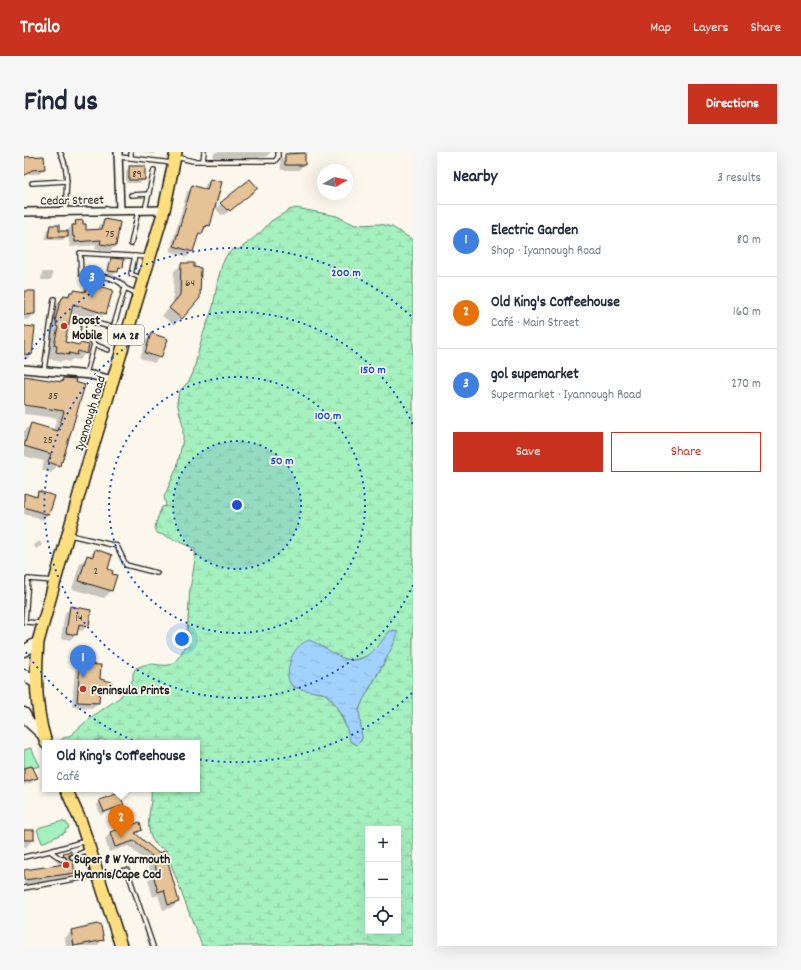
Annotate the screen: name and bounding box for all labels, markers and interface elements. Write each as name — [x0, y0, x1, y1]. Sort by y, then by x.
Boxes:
text: Trailo — [20, 15, 60, 42]
text: Map — [650, 18, 671, 38]
text: Layers — [693, 18, 728, 38]
text: Share — [750, 18, 781, 38]
text: Find us — [24, 84, 98, 124]
button: Directions — [688, 84, 777, 124]
north arrow — [317, 164, 353, 200]
text: Nearby — [453, 166, 497, 190]
house number: 89 — [132, 167, 142, 183]
text: 3 results — [717, 169, 761, 188]
street label: Cedar Street — [40, 191, 104, 212]
text: Electric Garden — [491, 220, 578, 242]
house number: 75 — [105, 227, 115, 243]
text: 1 — [465, 231, 467, 250]
text: 80 m — [737, 231, 761, 250]
text: Shop · Iyannough Road — [491, 242, 601, 261]
pin: 3 — [79, 265, 105, 298]
text: 200 m — [331, 265, 361, 282]
house number: 64 — [185, 276, 195, 292]
text: Old King's Coffeehouse — [491, 292, 620, 314]
text: 2 — [463, 303, 469, 322]
text: 160 m — [733, 303, 761, 322]
place label: Boost Mobile — [72, 312, 103, 346]
text: Café · Main Street — [491, 314, 579, 333]
marker: Boost Mobile — [59, 321, 69, 331]
road number: MA 28 — [108, 325, 144, 345]
text: 150 m — [360, 362, 386, 379]
text: gol supemarket — [491, 364, 579, 386]
street label: Iyannough Road — [71, 374, 112, 454]
text: 3 — [463, 375, 469, 394]
text: 270 m — [731, 375, 761, 394]
text: Supermarket · Iyannough Road — [491, 386, 641, 405]
house number: 35 — [48, 389, 58, 405]
text: 100 m — [315, 408, 341, 425]
button: Save — [453, 432, 603, 472]
button: Share — [611, 432, 761, 472]
house number: 25 — [43, 433, 53, 449]
text: 50 m — [270, 453, 294, 470]
centre of rings — [230, 498, 244, 512]
house number: 2 — [94, 564, 99, 580]
house number: 14 — [76, 611, 82, 627]
your location — [172, 629, 192, 649]
pin: 1 — [70, 645, 96, 678]
place label: Peninsula Prints — [91, 682, 170, 701]
marker: Peninsula Prints — [78, 684, 88, 694]
popup — [42, 740, 200, 792]
text: Old King's Coffeehouse — [57, 746, 185, 768]
text: Café — [57, 768, 79, 787]
pin: 2 — [108, 805, 134, 838]
map controls — [365, 826, 401, 934]
button: + — [365, 826, 401, 862]
place label: Super 8 W Yarmouth Hyannis/Cape Cod — [74, 851, 170, 885]
marker: Super 8 W Yarmouth Hyannis/Cape Cod — [61, 860, 71, 870]
button: − — [365, 862, 401, 898]
button: locate — [365, 898, 401, 934]

